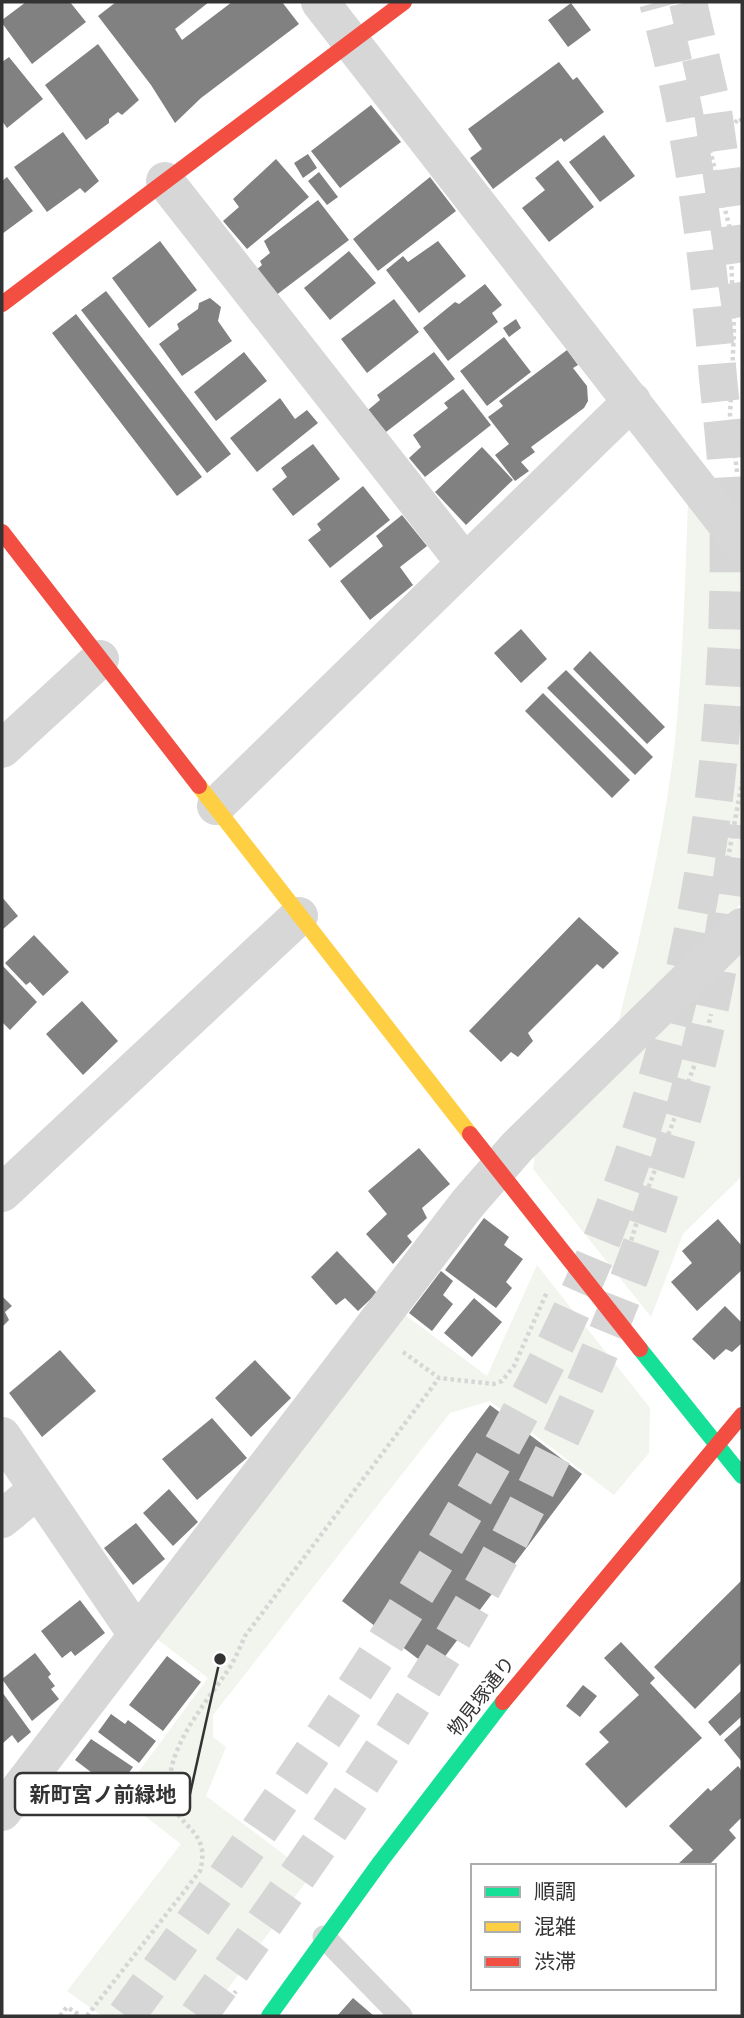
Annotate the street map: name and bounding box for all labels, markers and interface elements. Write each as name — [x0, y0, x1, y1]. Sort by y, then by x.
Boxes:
street label: 物見塚通り — [442, 1651, 520, 1741]
callout: 新町宮ノ前緑地 — [15, 1773, 190, 1815]
text: 新町宮ノ前緑地 — [30, 1781, 177, 1808]
legend — [471, 1864, 716, 1990]
text: 順調 — [534, 1878, 576, 1905]
text: 混雑 — [534, 1913, 576, 1940]
text: 渋滞 — [534, 1948, 576, 1975]

